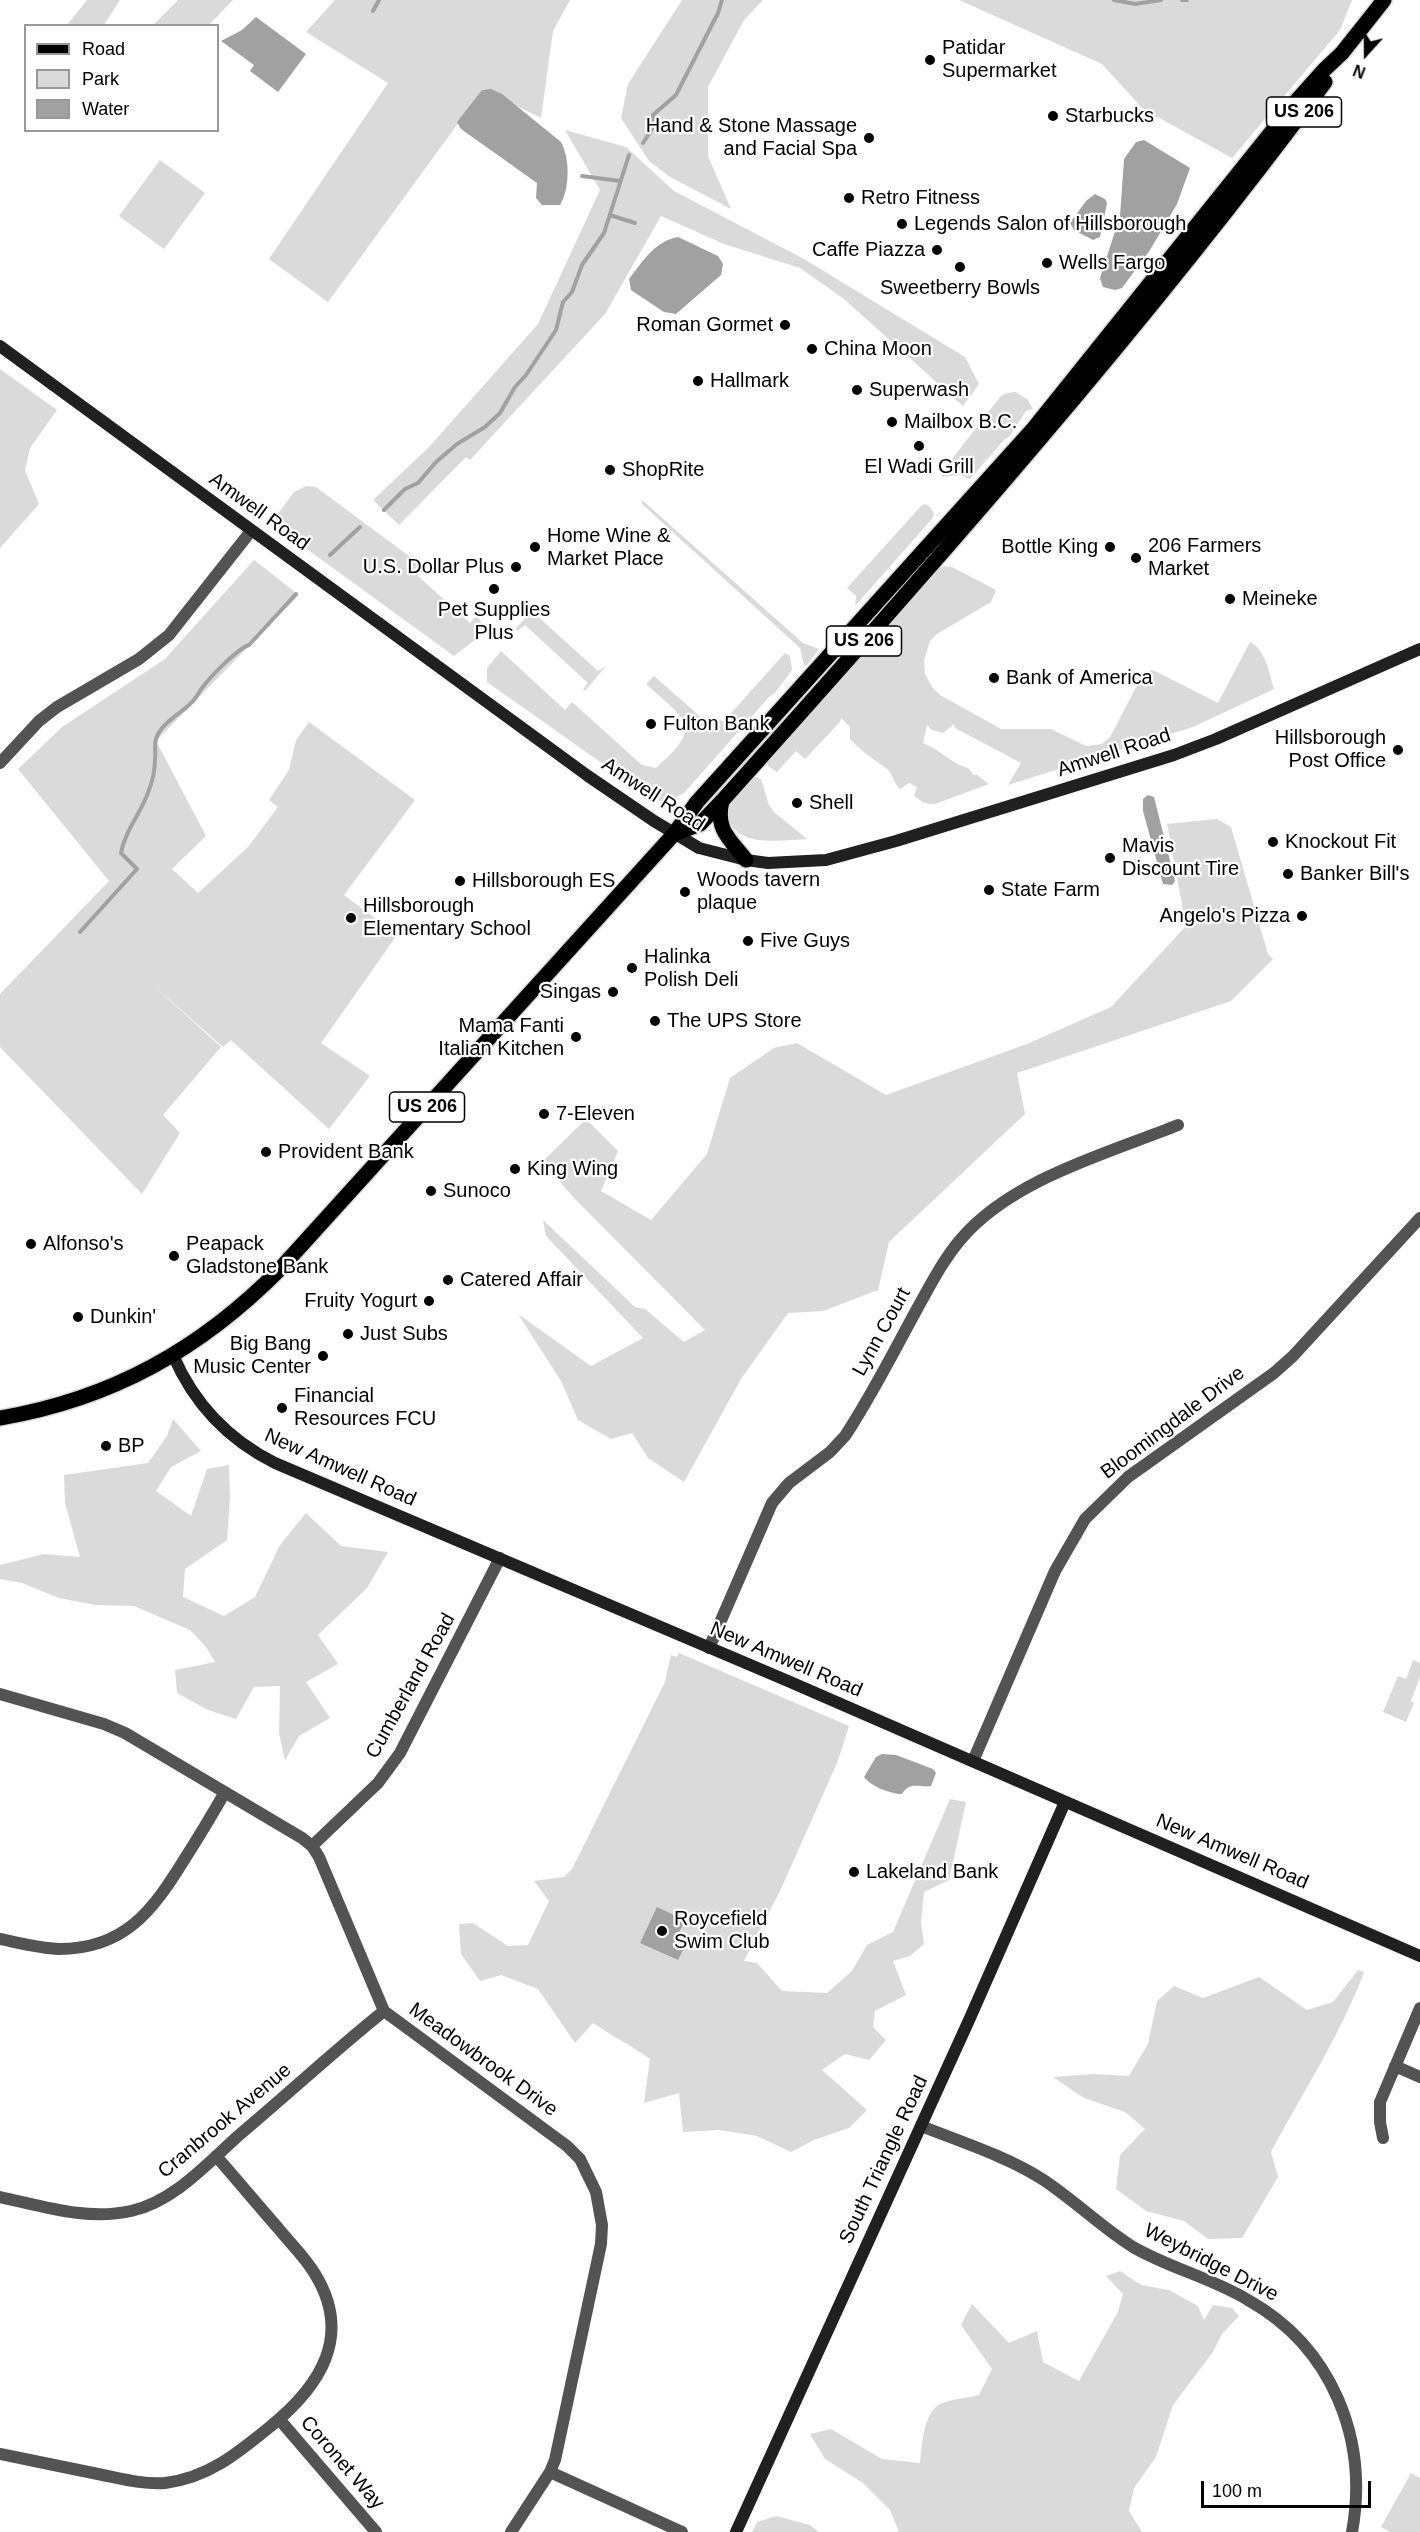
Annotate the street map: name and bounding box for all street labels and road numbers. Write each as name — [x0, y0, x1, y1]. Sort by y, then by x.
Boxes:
road number: US 206 — [1266, 97, 1342, 127]
street label: Amwell Road — [204, 468, 314, 556]
road number: US 206 — [826, 626, 902, 656]
street label: Amwell Road — [1054, 723, 1174, 783]
street label: Amwell Road — [597, 753, 709, 837]
road number: US 206 — [390, 1092, 464, 1122]
street label: Lynn Court — [848, 1284, 916, 1380]
street label: Bloomingdale Drive — [1097, 1361, 1249, 1485]
street label: New Amwell Road — [260, 1424, 420, 1512]
street label: Cumberland Road — [361, 1609, 461, 1763]
street label: New Amwell Road — [706, 1617, 866, 1703]
street label: New Amwell Road — [1152, 1809, 1312, 1895]
street label: Meadowbrook Drive — [404, 1998, 562, 2122]
street label: Cranbrook Avenue — [154, 2058, 296, 2184]
street label: South Triangle Road — [835, 2072, 933, 2248]
street label: Weybridge Drive — [1140, 2219, 1282, 2307]
street label: Coronet Way — [295, 2411, 389, 2515]

